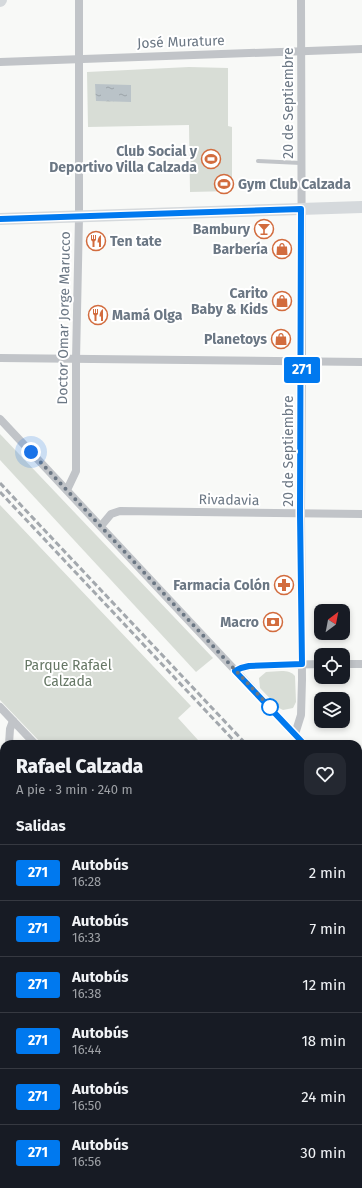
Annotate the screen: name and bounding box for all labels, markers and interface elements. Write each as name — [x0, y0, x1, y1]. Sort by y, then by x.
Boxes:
street label: José Murature — [137, 32, 225, 52]
street label: 20 de Septiembre — [280, 47, 297, 159]
place label: Club Social y Deportivo Villa Calzada — [49, 143, 198, 176]
sports icon: Club Social y Deportivo Villa Calzada — [200, 148, 222, 170]
sports icon: Gym Club Calzada — [213, 173, 235, 195]
place label: Gym Club Calzada — [238, 176, 351, 193]
bar icon: Bambury — [253, 218, 275, 240]
place label: Bambury — [193, 221, 251, 238]
restaurant icon: Ten tate — [85, 230, 107, 252]
street label: Doctor Omar Jorge Marucco — [54, 231, 74, 405]
place label: Ten tate — [110, 233, 162, 250]
shop icon: Barbería — [271, 238, 293, 260]
place label: Barbería — [213, 241, 268, 258]
place label: Carito Baby & Kids — [191, 285, 268, 318]
shop icon: Carito Baby & Kids — [271, 290, 293, 312]
restaurant icon: Mamá Olga — [87, 304, 109, 326]
place label: Mamá Olga — [112, 307, 183, 324]
shop icon: Planetoys — [270, 328, 292, 350]
place label: Planetoys — [204, 331, 267, 348]
line badge: 271 — [279, 357, 325, 383]
text: 271 — [292, 361, 312, 378]
street label: 20 de Septiembre — [280, 395, 297, 507]
your location — [21, 442, 41, 462]
street label: Rivadavia — [198, 491, 260, 509]
pharmacy icon: Farmacia Colón — [273, 574, 295, 596]
place label: Farmacia Colón — [173, 577, 270, 594]
north arrow — [314, 604, 350, 640]
map controls — [314, 604, 350, 728]
bank icon: Macro — [262, 611, 284, 633]
place label: Macro — [220, 614, 259, 631]
button: locate — [314, 648, 350, 684]
park label: Parque Rafael Calzada — [24, 657, 112, 690]
button: layers — [314, 692, 350, 728]
unlabelled marker — [261, 698, 279, 716]
button: heart — [304, 753, 346, 795]
text: Rafael Calzada — [16, 755, 143, 778]
text: A pie · 3 min · 240 m — [16, 782, 133, 797]
text: Salidas — [16, 817, 66, 835]
text: Autobús — [72, 856, 129, 874]
text: 271 — [28, 864, 48, 881]
text: 2 min — [309, 864, 346, 882]
text: 16:28 — [72, 874, 101, 889]
text: Autobús — [72, 912, 129, 930]
text: 271 — [28, 920, 48, 937]
text: 7 min — [309, 920, 346, 938]
text: 16:33 — [72, 930, 101, 945]
text: Autobús — [72, 968, 129, 986]
text: 271 — [28, 976, 48, 993]
text: 12 min — [302, 976, 346, 994]
text: 16:38 — [72, 986, 101, 1001]
text: Autobús — [72, 1024, 129, 1042]
text: 271 — [28, 1032, 48, 1049]
text: 18 min — [301, 1032, 346, 1050]
text: 16:44 — [72, 1042, 101, 1057]
text: Autobús — [72, 1080, 129, 1098]
text: 271 — [28, 1088, 48, 1105]
text: 24 min — [301, 1088, 346, 1106]
text: 16:50 — [72, 1098, 102, 1113]
text: Autobús — [72, 1136, 129, 1154]
text: 271 — [28, 1144, 48, 1161]
text: 30 min — [300, 1144, 346, 1162]
text: 16:56 — [72, 1154, 101, 1169]

